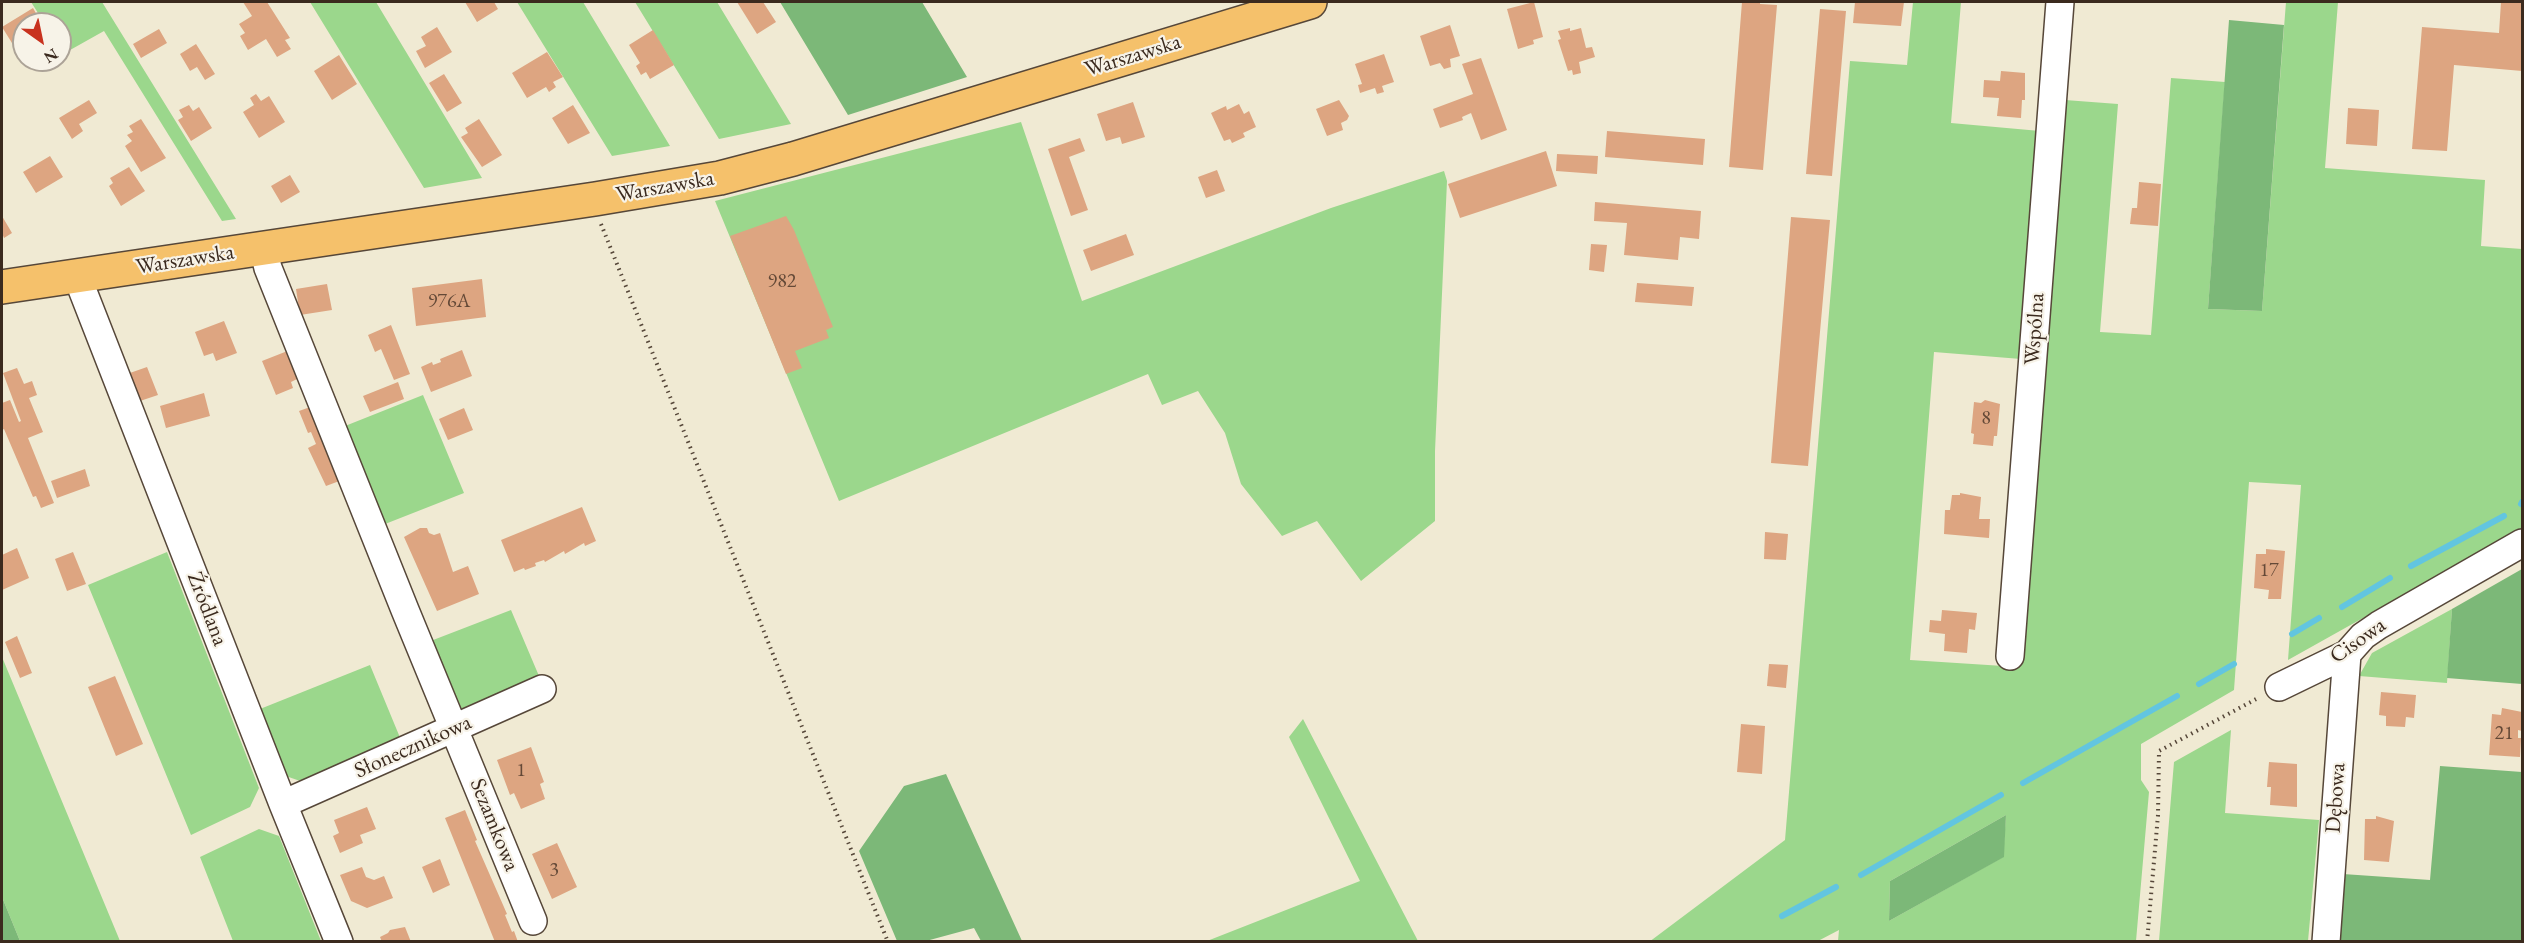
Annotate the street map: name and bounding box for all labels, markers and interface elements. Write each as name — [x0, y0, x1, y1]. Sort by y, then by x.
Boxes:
north arrow — [12, 12, 72, 72]
street label: Warszawska — [1082, 29, 1184, 83]
text: N — [40, 44, 62, 68]
street label: Warszawska — [614, 165, 716, 209]
street label: Warszawska — [134, 239, 236, 281]
house number: 982 — [768, 270, 796, 294]
house number: 976A — [428, 290, 470, 314]
street label: Wspólna — [2019, 292, 2051, 366]
house number: 8 — [1981, 407, 1991, 431]
house number: 17 — [2259, 559, 2279, 583]
street label: Źródlana — [181, 568, 233, 650]
street label: Cisowa — [2325, 612, 2391, 670]
street label: Słonecznikowa — [350, 709, 476, 785]
house number: 21 — [2494, 722, 2514, 746]
house number: 1 — [516, 759, 526, 783]
street label: Dębowa — [2320, 762, 2352, 834]
street label: Sezamkowa — [464, 775, 524, 875]
house number: 3 — [549, 859, 559, 883]

